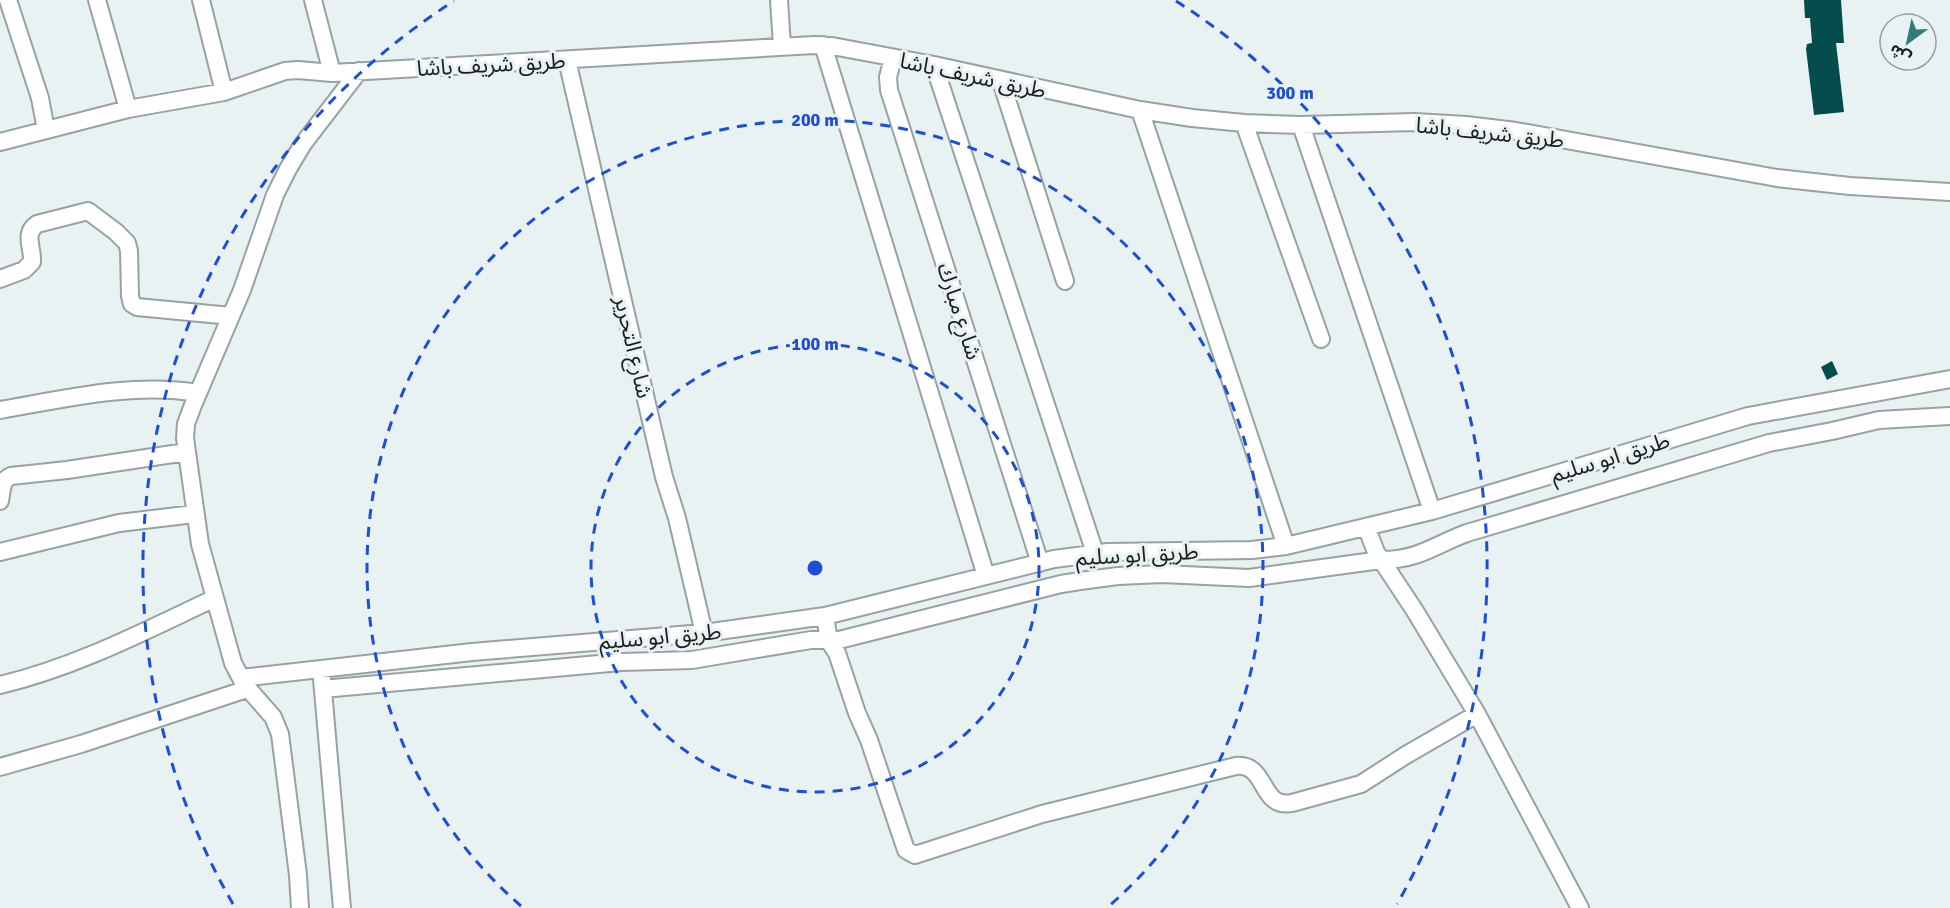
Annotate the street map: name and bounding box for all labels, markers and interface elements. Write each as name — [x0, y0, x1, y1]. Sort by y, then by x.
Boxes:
north arrow — [1878, 12, 1938, 72]
text: ش — [1886, 39, 1915, 68]
street label: طريق شريف باشا — [416, 47, 566, 82]
street label: طريق شريف باشا — [897, 47, 1049, 104]
text: 300 m — [1266, 82, 1314, 104]
text: 200 m — [791, 109, 839, 131]
street label: طريق شريف باشا — [1414, 111, 1565, 154]
street label: شارع مبارك — [928, 259, 988, 364]
street label: شارع التحرير — [605, 292, 658, 402]
text: 100 m — [791, 333, 839, 355]
street label: طريق ابو سليم — [1547, 427, 1674, 491]
street label: طريق ابو سليم — [1075, 538, 1199, 574]
centre of rings — [805, 558, 825, 578]
street label: طريق ابو سليم — [598, 618, 723, 658]

